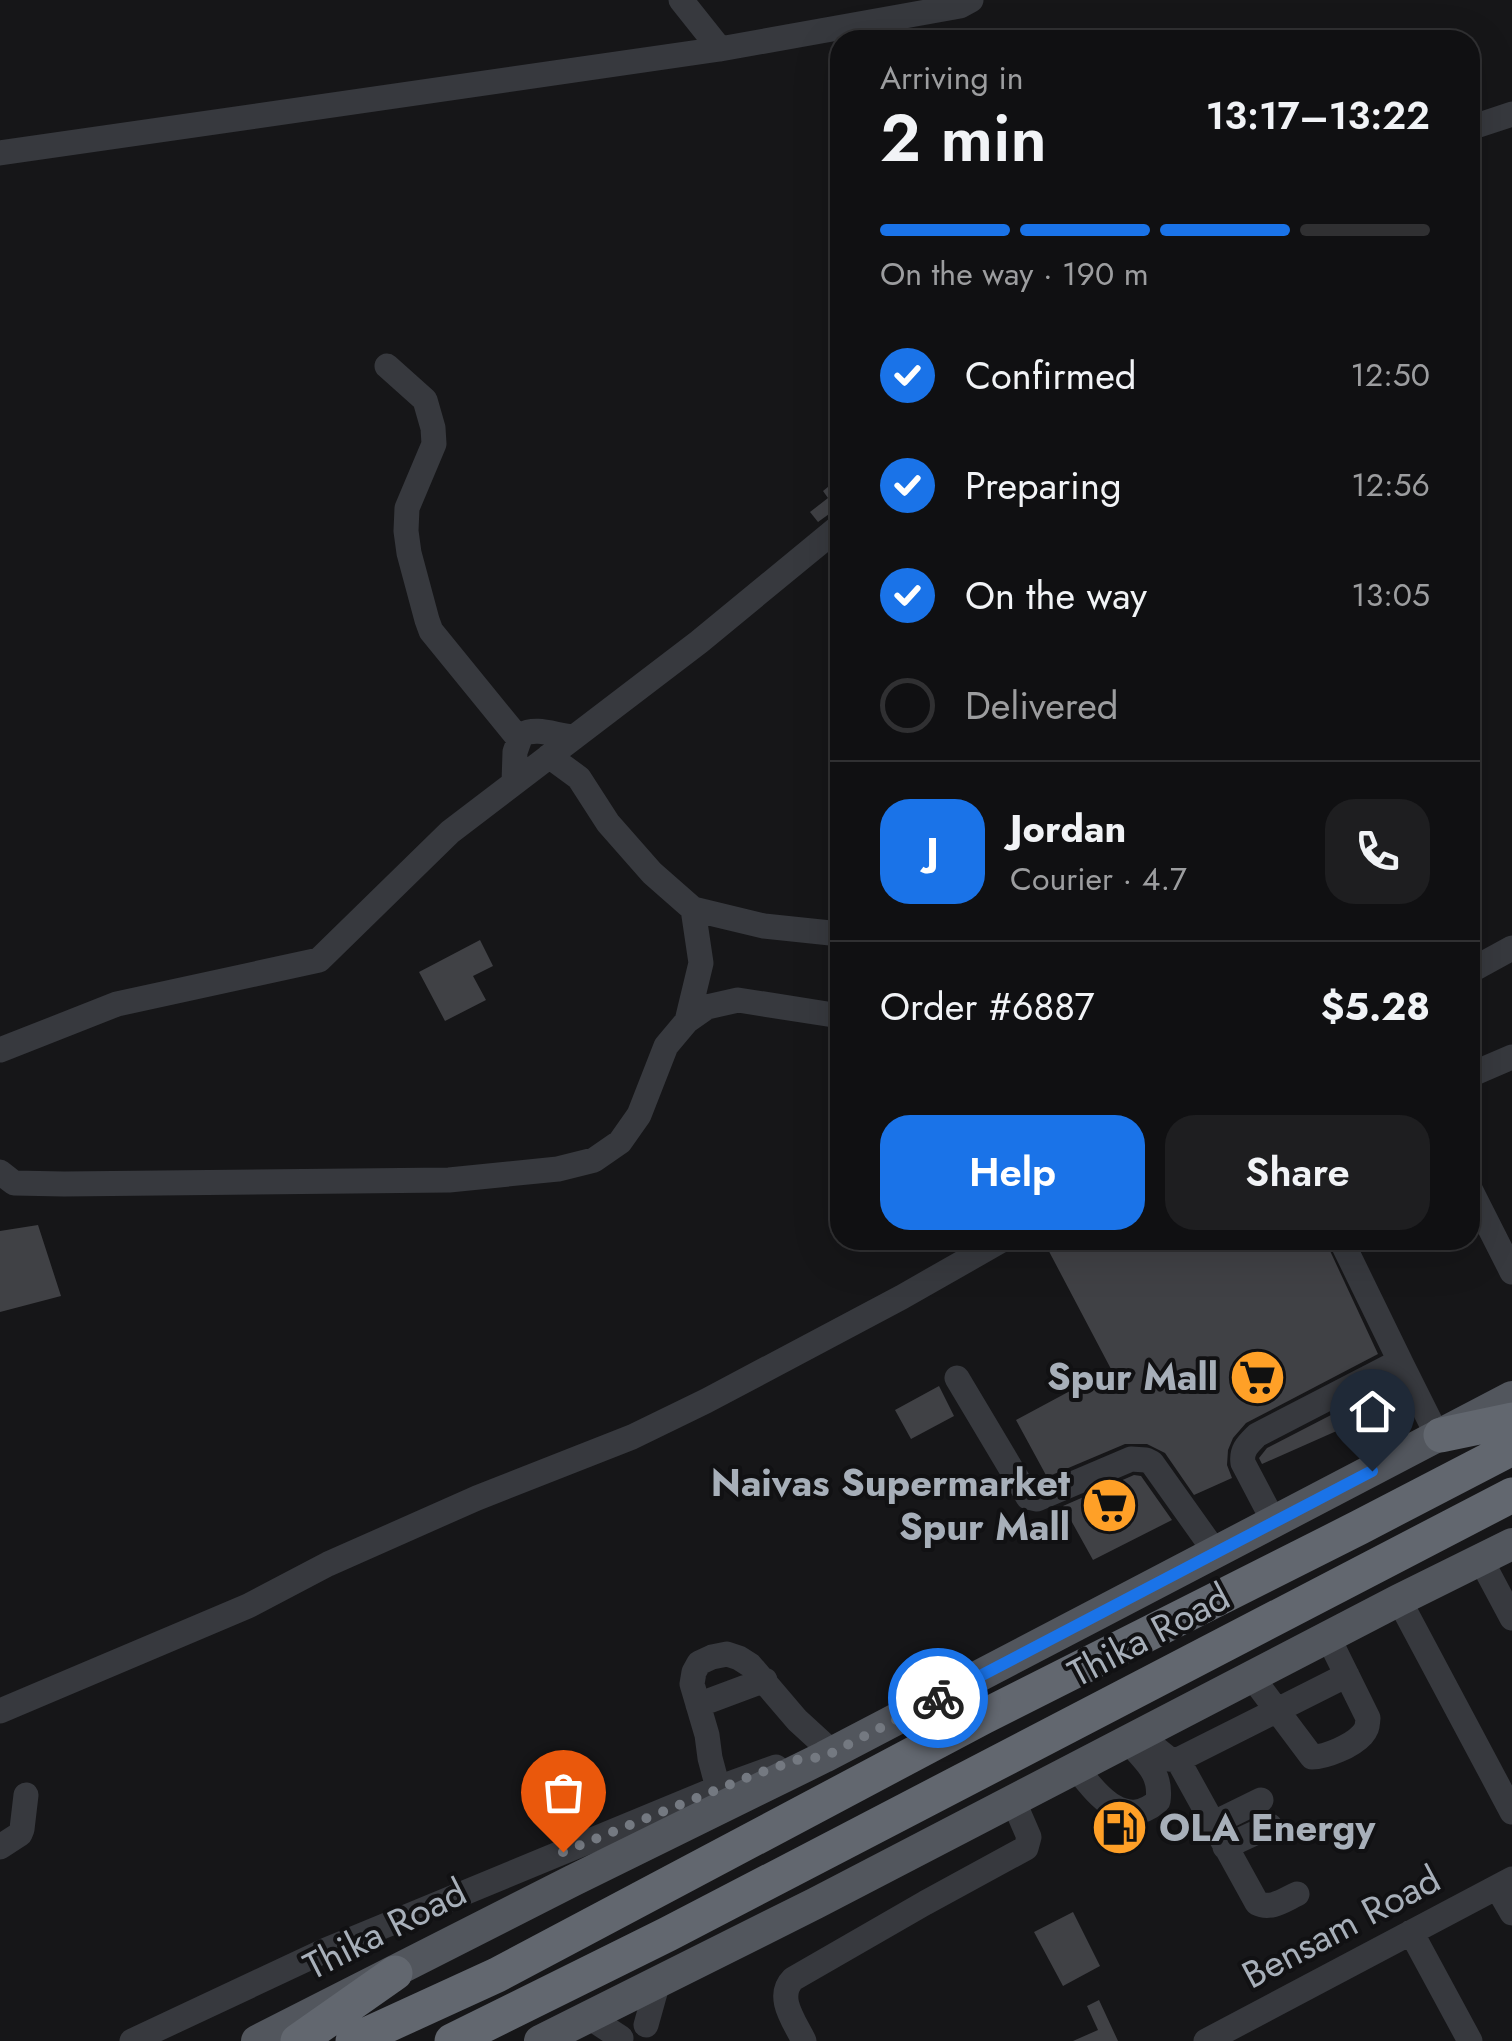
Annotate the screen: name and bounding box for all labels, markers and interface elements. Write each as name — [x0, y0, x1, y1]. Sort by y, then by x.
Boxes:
text: Arriving in — [880, 55, 1024, 101]
text: 13:17–13:22 — [1206, 88, 1430, 143]
text: 2 min — [880, 91, 1047, 185]
text: On the way · 190 m — [880, 251, 1149, 297]
icon: check — [880, 348, 935, 403]
text: Confirmed — [965, 348, 1136, 403]
text: 12:50 — [1351, 352, 1430, 398]
icon: check — [880, 458, 935, 513]
text: Preparing — [965, 458, 1122, 513]
text: 12:56 — [1351, 462, 1430, 508]
icon: check — [880, 568, 935, 623]
text: On the way — [965, 568, 1147, 623]
text: 13:05 — [1351, 572, 1430, 618]
text: Delivered — [965, 678, 1118, 733]
button: phone — [1325, 799, 1430, 904]
text: Jordan — [1010, 801, 1126, 856]
text: J — [926, 824, 939, 879]
text: Courier · 4.7 — [1010, 856, 1187, 902]
text: Order #6887 — [880, 979, 1094, 1034]
text: $5.28 — [1321, 979, 1430, 1034]
button: Help — [880, 1115, 1145, 1230]
button: Share — [1165, 1115, 1430, 1230]
supermarket icon: Spur Mall — [1227, 1347, 1287, 1407]
place label: Spur Mall — [1047, 1349, 1218, 1404]
pin — [1330, 1369, 1415, 1472]
icon: home — [1345, 1384, 1400, 1439]
place label: Naivas Supermarket Spur Mall — [711, 1455, 1070, 1554]
supermarket icon: Naivas Supermarket Spur Mall — [1079, 1475, 1139, 1535]
street label: Thika Road — [1058, 1569, 1239, 1700]
courier — [888, 1648, 988, 1748]
icon: bike — [911, 1671, 966, 1726]
pin — [521, 1750, 606, 1853]
icon: bag — [536, 1765, 591, 1820]
fuel station icon: OLA Energy — [1090, 1798, 1150, 1858]
place label: OLA Energy — [1159, 1800, 1376, 1855]
street label: Bensam Road — [1232, 1851, 1450, 2002]
street label: Thika Road — [294, 1864, 476, 1993]

